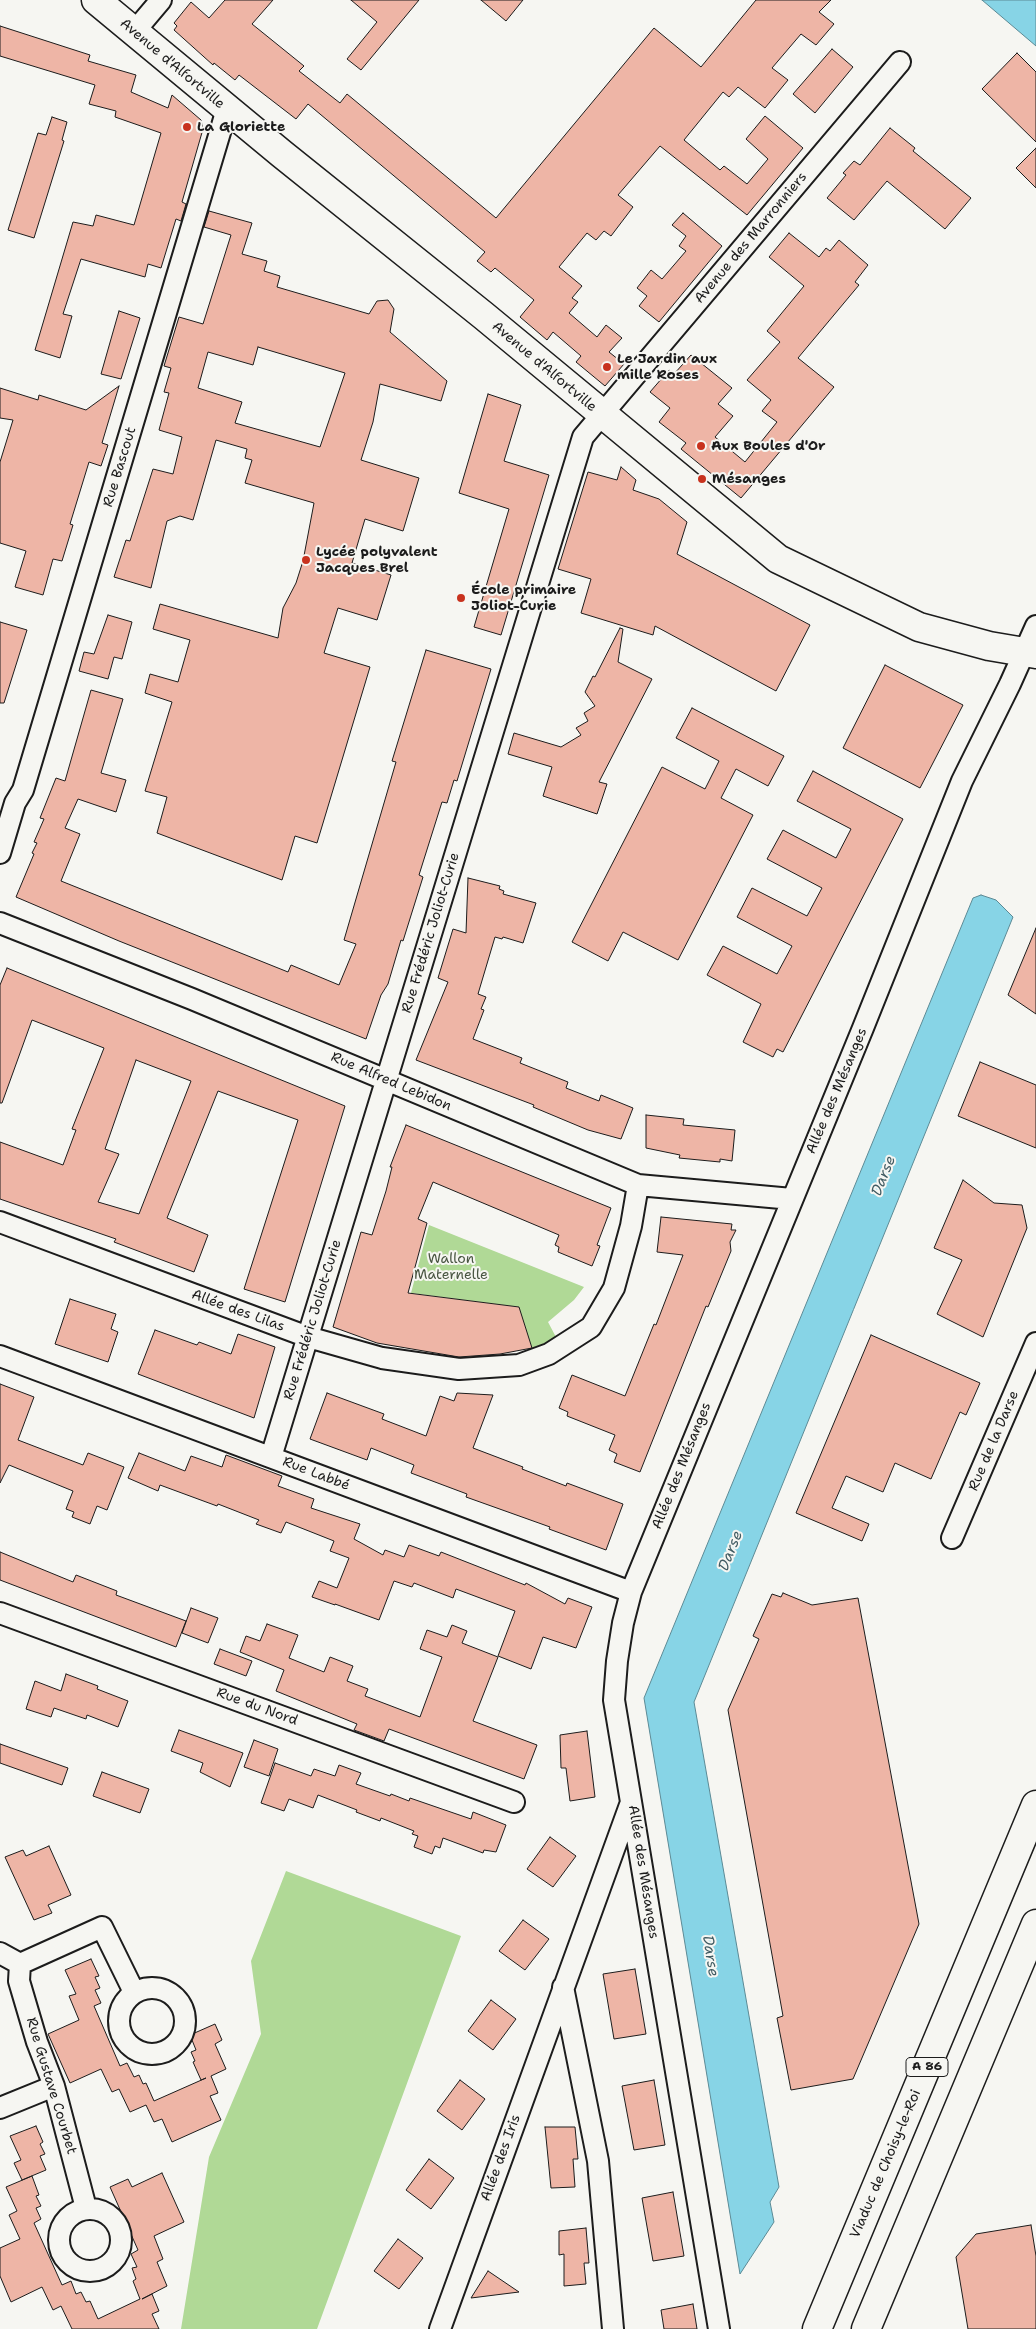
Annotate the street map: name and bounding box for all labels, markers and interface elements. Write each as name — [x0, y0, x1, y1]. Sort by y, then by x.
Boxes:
street label: Avenue d'Alfortville — [116, 15, 228, 113]
place label: La Gloriette — [197, 119, 285, 135]
marker: La Gloriette — [181, 121, 193, 133]
street label: Avenue des Marronniers — [691, 169, 811, 307]
street label: Avenue d'Alfortville — [488, 318, 600, 416]
place label: Le Jardin aux mille Roses — [617, 351, 717, 384]
marker: Le Jardin aux mille Roses — [601, 361, 613, 373]
street label: Rue Bascout — [100, 425, 140, 509]
place label: Aux Boules d'Or — [711, 438, 826, 454]
marker: Aux Boules d'Or — [695, 440, 707, 452]
place label: Mésanges — [712, 471, 786, 487]
marker: Mésanges — [696, 473, 708, 485]
place label: Lycée polyvalent Jacques Brel — [316, 544, 437, 576]
marker: Lycée polyvalent Jacques Brel — [300, 554, 312, 566]
place label: École primaire Joliot-Curie — [471, 582, 576, 614]
marker: École primaire Joliot-Curie — [455, 592, 467, 604]
street label: Rue Frédéric Joliot-Curie — [399, 851, 463, 1015]
street label: Allée des Mésanges — [803, 1025, 871, 1157]
street label: Rue Alfred Lebidon — [328, 1049, 454, 1115]
water label: Darse — [868, 1153, 900, 1199]
street label: Rue Frédéric Joliot-Curie — [281, 1238, 345, 1402]
park label: Wallon Maternelle — [414, 1251, 488, 1284]
street label: Allée des Lilas — [189, 1286, 287, 1336]
street label: Rue de la Darse — [965, 1388, 1023, 1494]
street label: Allée des Mésanges — [649, 1400, 715, 1532]
street label: Rue Labbé — [280, 1454, 352, 1494]
water label: Darse — [715, 1528, 747, 1574]
street label: Rue du Nord — [214, 1685, 300, 1729]
street label: Allée des Mésanges — [624, 1804, 662, 1940]
water label: Darse — [698, 1934, 722, 1978]
street label: Rue Gustave Courbet — [22, 2016, 80, 2156]
road number: A 86 — [906, 2058, 948, 2076]
street label: Viaduc de Choisy-le-Roi — [847, 2087, 925, 2241]
street label: Allée des Iris — [478, 2112, 524, 2204]

